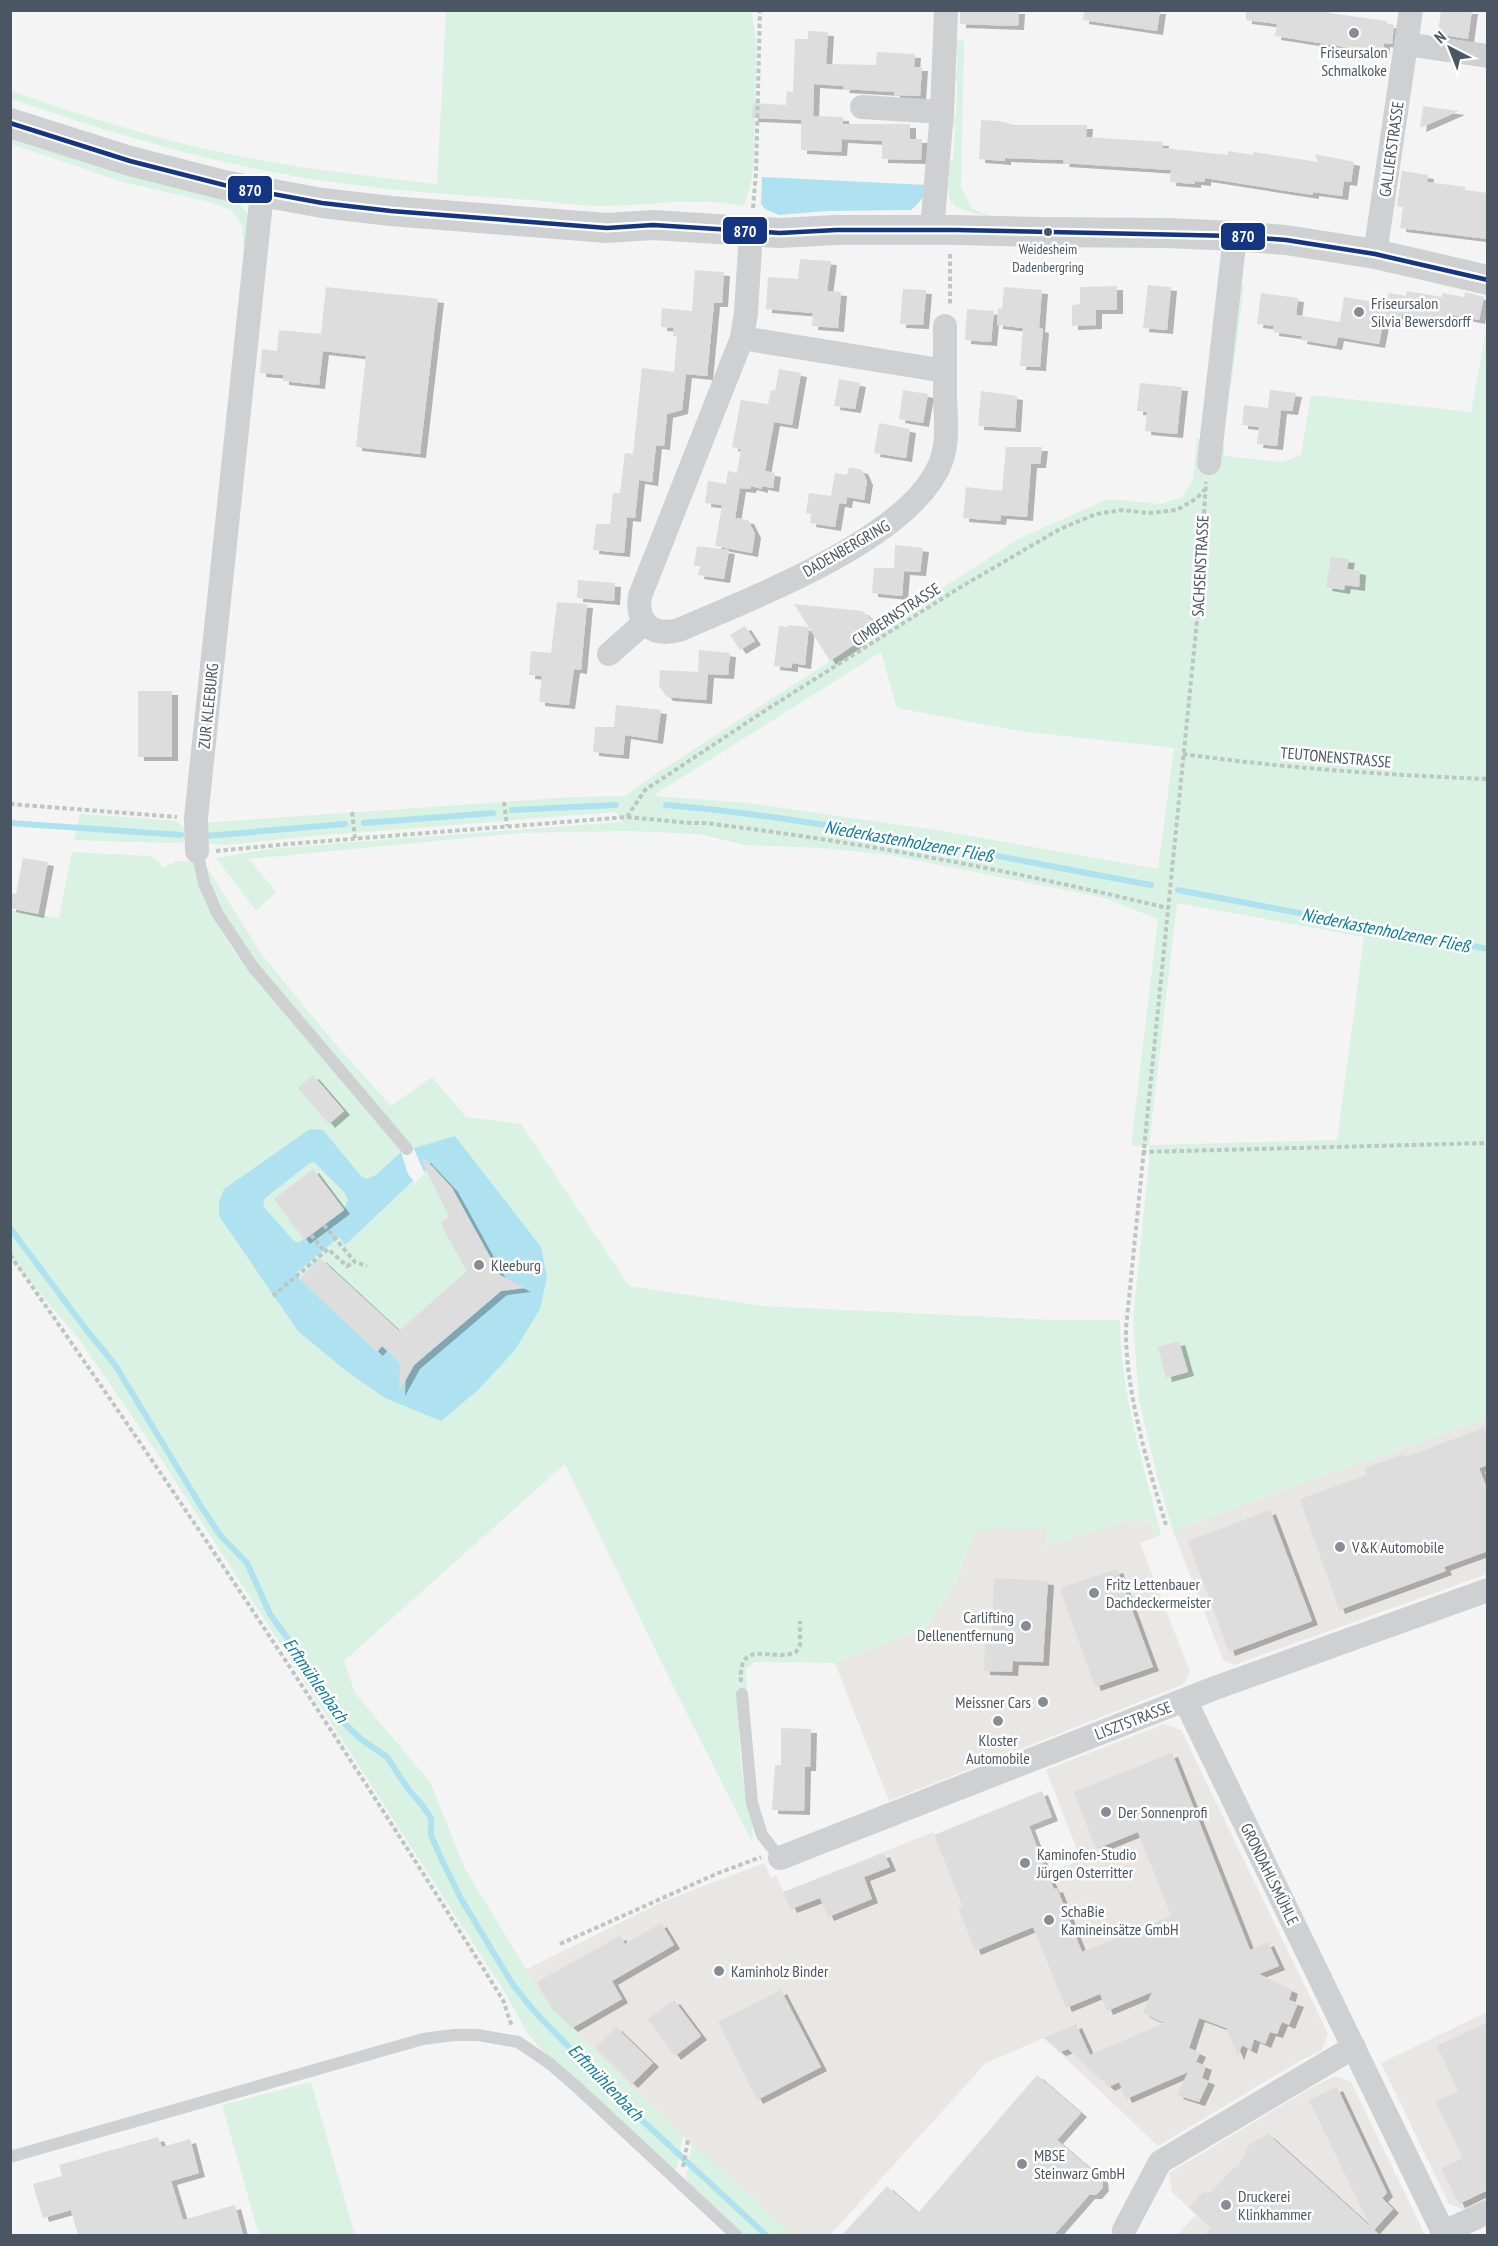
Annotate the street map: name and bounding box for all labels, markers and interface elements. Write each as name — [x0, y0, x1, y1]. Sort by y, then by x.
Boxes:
north arrow — [1420, 18, 1480, 78]
marker: Friseursalon Schmalkoke — [1347, 26, 1361, 40]
text: N — [1430, 27, 1450, 47]
place label: Friseursalon Schmalkoke — [1320, 42, 1388, 80]
street label: GALLIERSTRASSE — [1374, 100, 1408, 198]
line badge: 870 — [227, 175, 273, 204]
text: 870 — [239, 180, 262, 200]
line badge: 870 — [722, 216, 768, 245]
text: 870 — [734, 221, 757, 241]
line badge: 870 — [1220, 222, 1266, 251]
marker: Weidesheim Dadenbergring — [1042, 226, 1054, 238]
text: 870 — [1232, 226, 1255, 246]
place label: Weidesheim Dadenbergring — [1012, 240, 1084, 276]
place label: Friseursalon Silvia Bewersdorff — [1371, 293, 1472, 331]
marker: Friseursalon Silvia Bewersdorff — [1352, 305, 1366, 319]
street label: DADENBERGRING — [799, 515, 893, 581]
street label: SACHSENSTRASSE — [1187, 515, 1213, 617]
street label: CIMBERNSTRASSE — [848, 578, 944, 650]
street label: ZUR KLEEBURG — [194, 662, 222, 750]
street label: TEUTONENSTRASSE — [1280, 742, 1392, 772]
water label: Niederkastenholzener Fließ — [823, 815, 996, 867]
water label: Niederkastenholzener Fließ — [1300, 902, 1473, 958]
place label: Kleeburg — [491, 1255, 541, 1275]
marker: Kleeburg — [472, 1258, 486, 1272]
place label: V&K Automobile — [1351, 1537, 1444, 1557]
marker: V&K Automobile — [1333, 1540, 1347, 1554]
place label: Fritz Lettenbauer Dachdeckermeister — [1106, 1574, 1211, 1612]
marker: Fritz Lettenbauer Dachdeckermeister — [1087, 1586, 1101, 1600]
place label: Carlifting Dellenentfernung — [917, 1607, 1014, 1645]
marker: Carlifting Dellenentfernung — [1019, 1619, 1033, 1633]
water label: Erftmühlenbach — [278, 1633, 354, 1728]
place label: Meissner Cars — [955, 1692, 1031, 1712]
marker: Meissner Cars — [1036, 1695, 1050, 1709]
street label: LISZTSTRASSE — [1092, 1696, 1174, 1744]
marker: Kloster Automobile — [991, 1714, 1005, 1728]
place label: Kloster Automobile — [966, 1730, 1030, 1768]
place label: Der Sonnenprofi — [1118, 1802, 1207, 1822]
marker: Der Sonnenprofi — [1099, 1805, 1113, 1819]
street label: GRONDAHLSMÜHLE — [1237, 1820, 1303, 1928]
place label: Kaminofen-Studio Jürgen Osterritter — [1036, 1844, 1136, 1882]
marker: Kaminofen-Studio Jürgen Osterritter — [1018, 1856, 1032, 1870]
place label: SchaBie Kamineinsätze GmbH — [1061, 1901, 1179, 1939]
marker: SchaBie Kamineinsätze GmbH — [1042, 1913, 1056, 1927]
place label: Kaminholz Binder — [731, 1961, 829, 1981]
marker: Kaminholz Binder — [712, 1964, 726, 1978]
water label: Erftmühlenbach — [564, 2039, 649, 2126]
place label: MBSE Steinwarz GmbH — [1034, 2145, 1125, 2183]
marker: MBSE Steinwarz GmbH — [1015, 2157, 1029, 2171]
place label: Druckerei Klinkhammer — [1238, 2186, 1312, 2224]
marker: Druckerei Klinkhammer — [1219, 2198, 1233, 2212]

